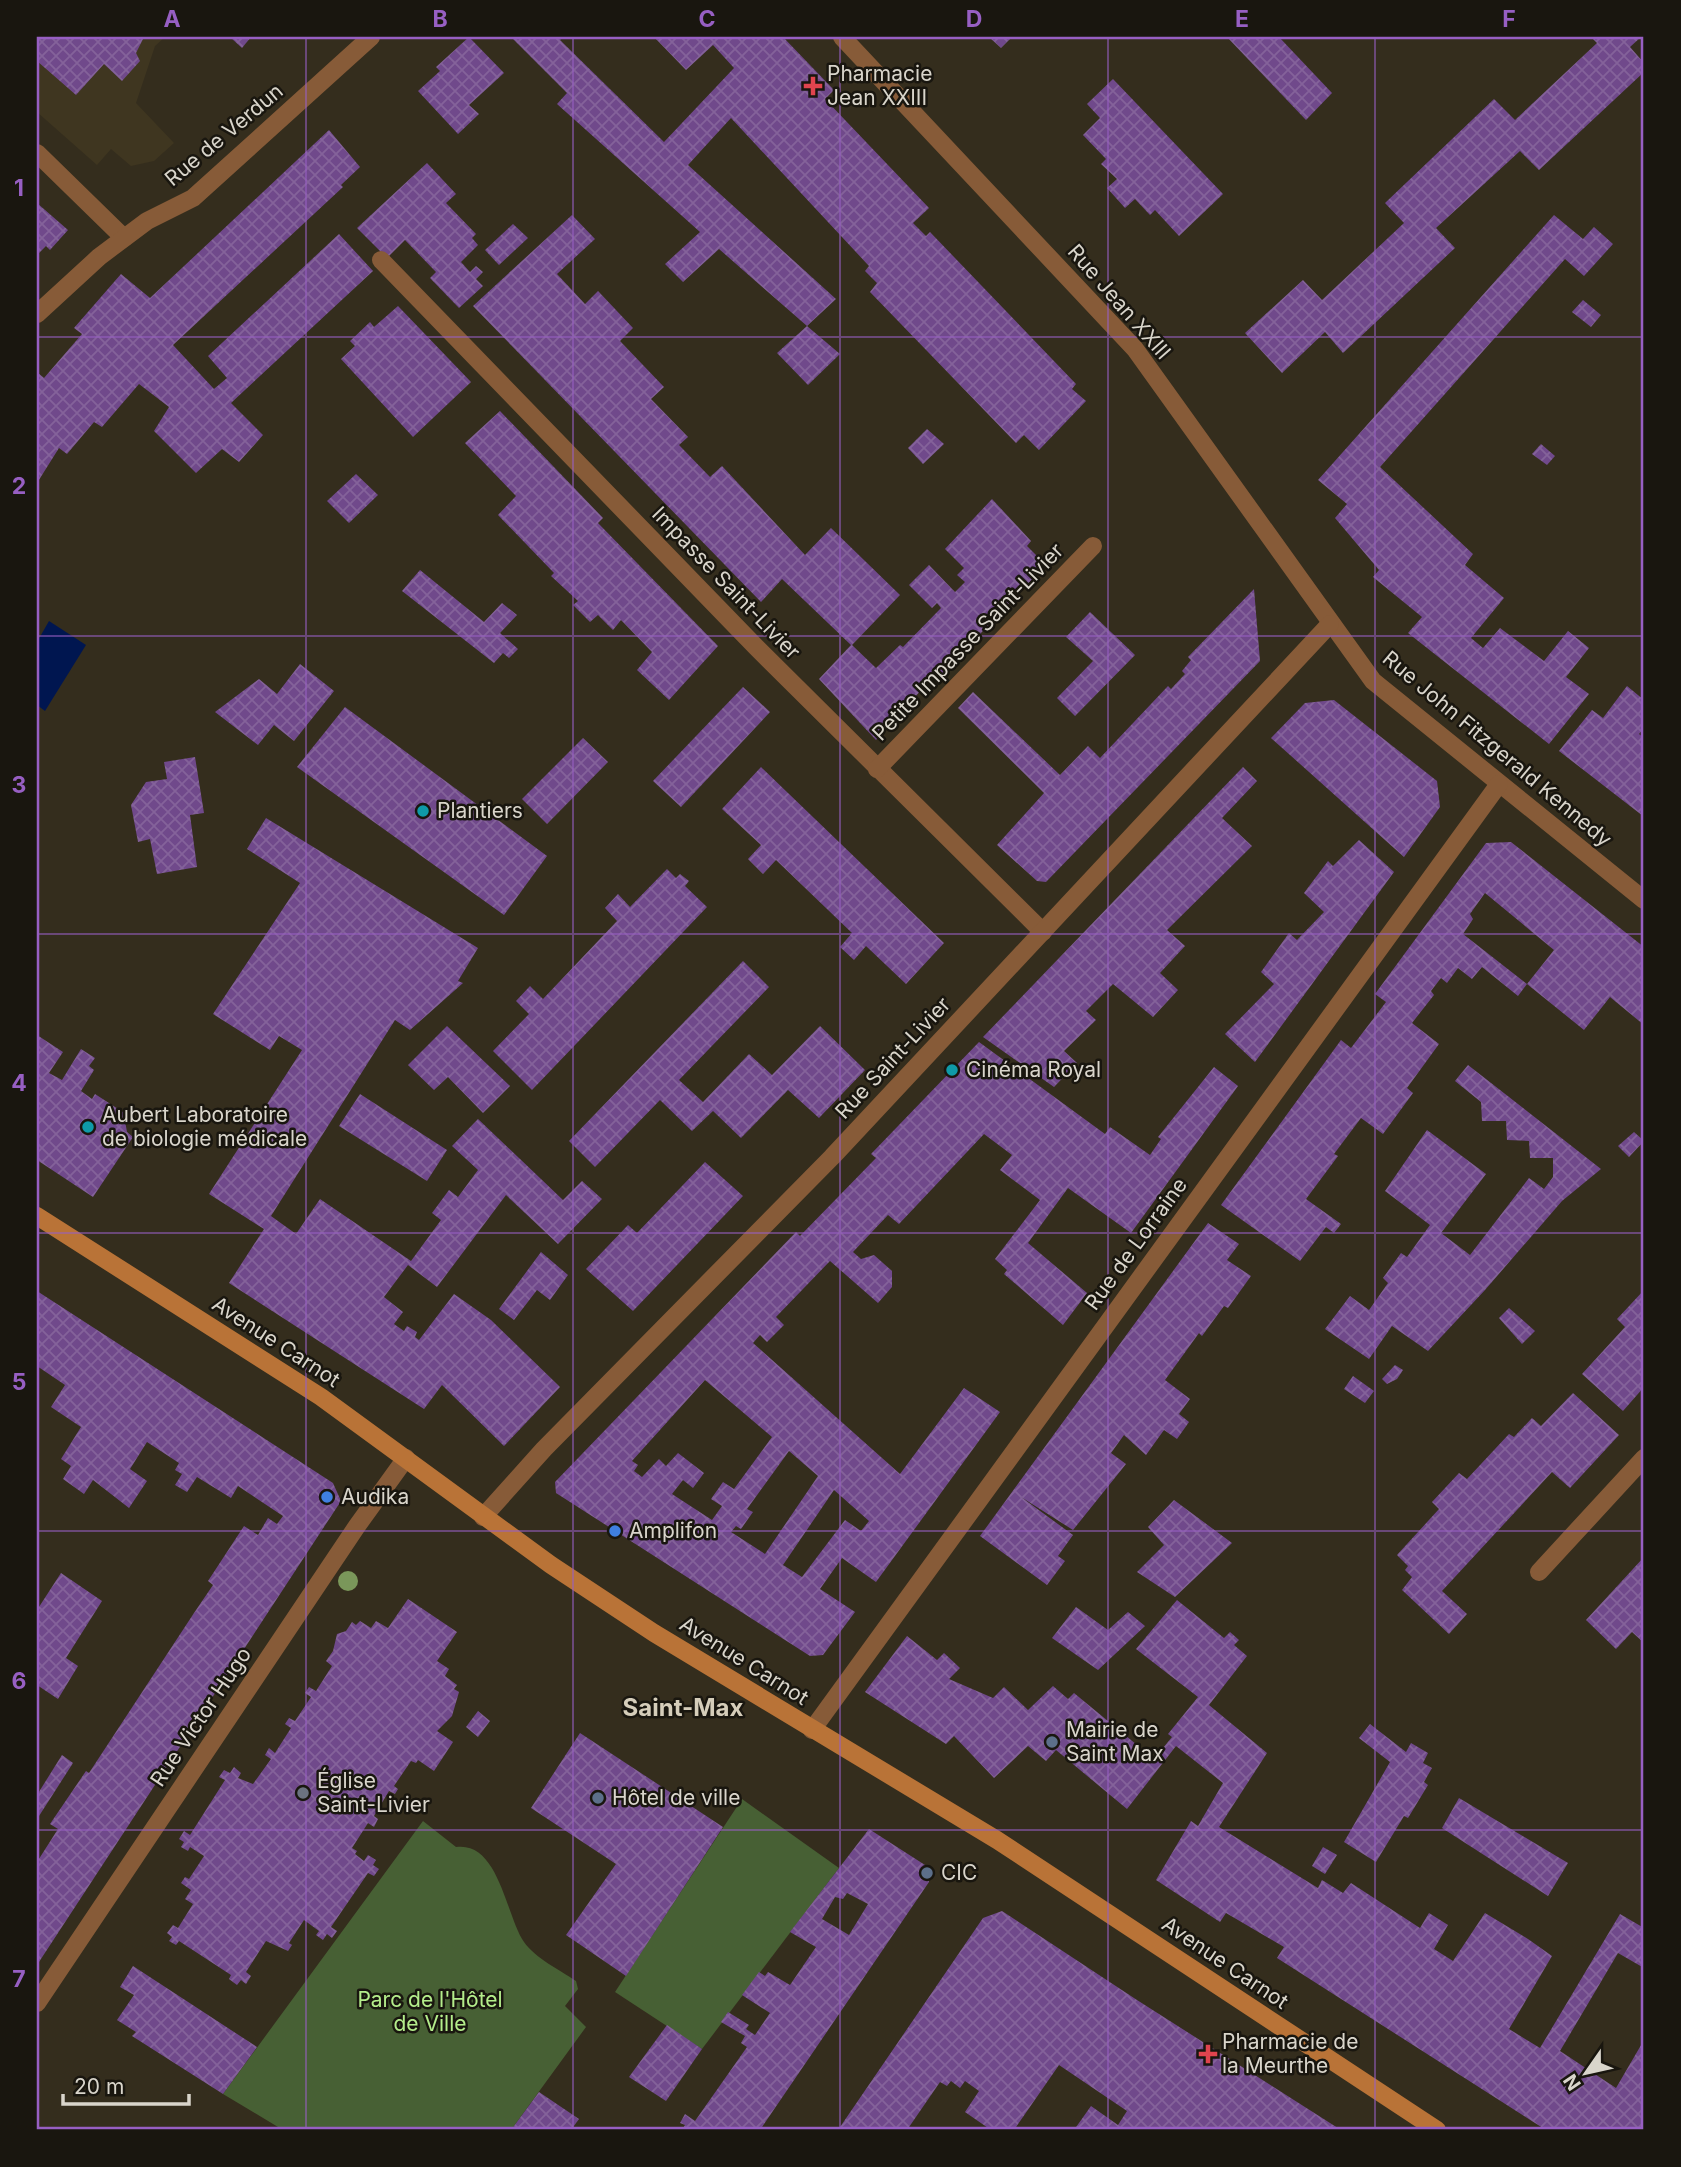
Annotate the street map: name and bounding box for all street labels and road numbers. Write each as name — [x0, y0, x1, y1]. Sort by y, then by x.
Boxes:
street label: Rue de Verdun — [160, 78, 288, 191]
street label: Rue Jean XXIII — [1063, 239, 1176, 364]
street label: Impasse Saint-Livier — [647, 501, 806, 664]
street label: Petite Impasse Saint-Livier — [867, 538, 1069, 745]
street label: Rue John Fitzgerald Kennedy — [1378, 646, 1617, 852]
street label: Rue Saint-Livier — [830, 992, 955, 1124]
street label: Rue de Lorraine — [1079, 1173, 1192, 1315]
street label: Avenue Carnot — [208, 1291, 345, 1392]
street label: Avenue Carnot — [675, 1611, 813, 1710]
street label: Rue Victor Hugo — [145, 1642, 256, 1791]
street label: Avenue Carnot — [1157, 1911, 1293, 2014]

